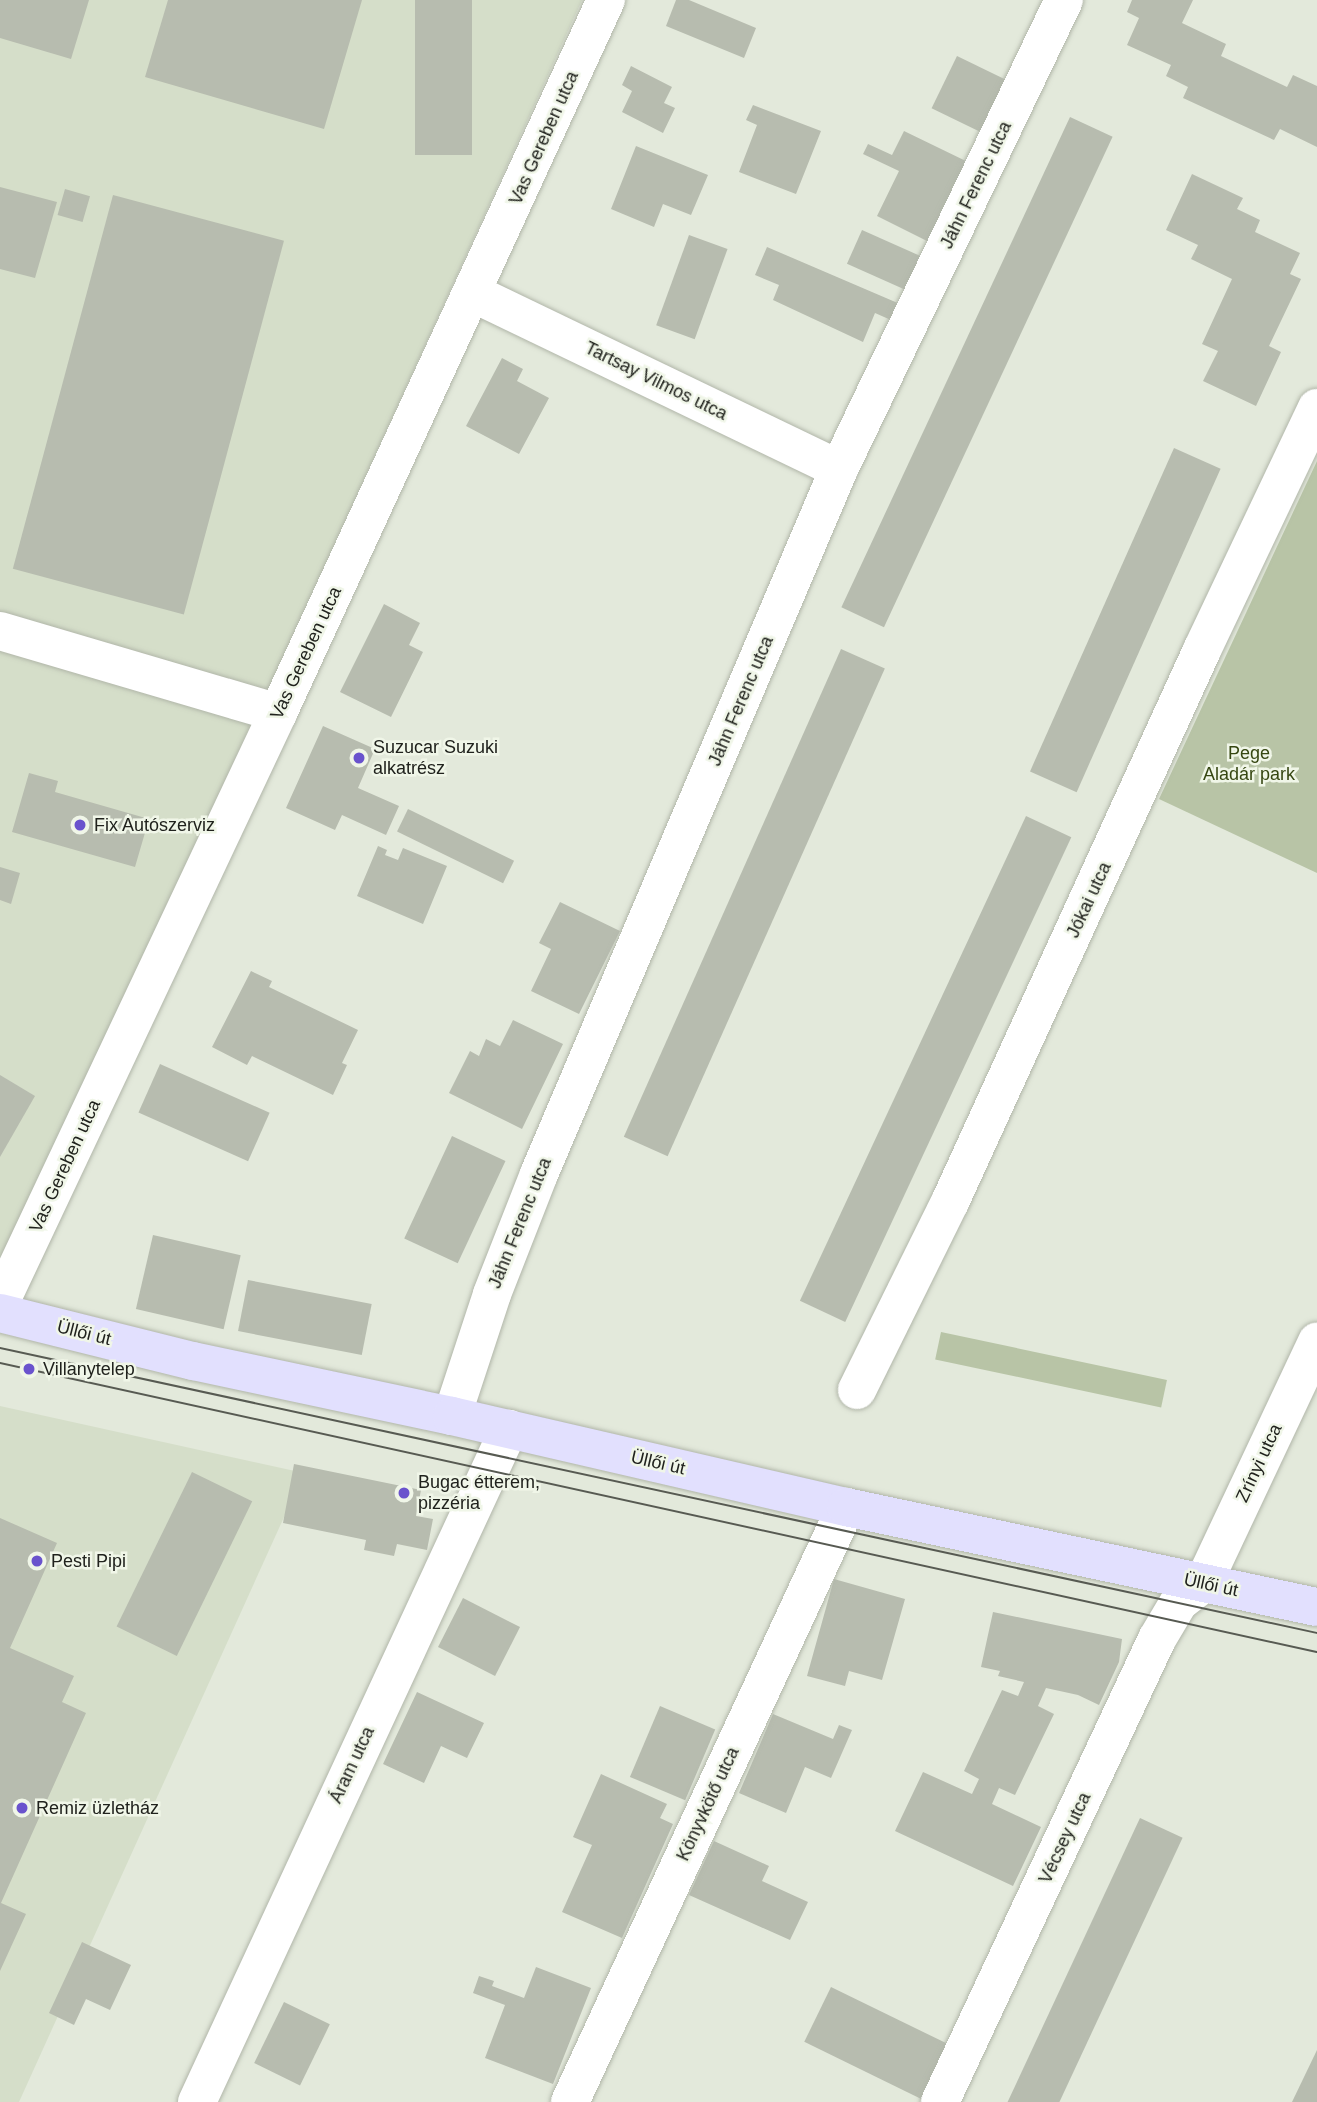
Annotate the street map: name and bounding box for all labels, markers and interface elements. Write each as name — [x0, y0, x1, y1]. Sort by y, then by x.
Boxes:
street label: Vas Gereben utca — [505, 68, 583, 208]
street label: Jáhn Ferenc utca — [936, 118, 1016, 252]
street label: Tartsay Vilmos utca — [581, 337, 731, 425]
street label: Vas Gereben utca — [266, 583, 346, 723]
street label: Jáhn Ferenc utca — [704, 633, 778, 769]
place label: Suzucar Suzuki alkatrész — [373, 737, 498, 780]
park label: Pege Aladár park — [1203, 743, 1295, 786]
marker: Suzucar Suzuki alkatrész — [351, 750, 367, 766]
place label: Fix Autószerviz — [94, 814, 216, 836]
marker: Fix Autószerviz — [72, 817, 88, 833]
street label: Jókai utca — [1062, 859, 1116, 941]
street label: Vas Gereben utca — [25, 1096, 105, 1236]
street label: Jáhn Ferenc utca — [484, 1154, 556, 1292]
street label: Üllői út — [55, 1316, 113, 1350]
place label: Villanytelep — [43, 1358, 135, 1380]
marker: Villanytelep — [21, 1361, 37, 1377]
street label: Zrínyi utca — [1231, 1420, 1287, 1506]
street label: Üllői út — [629, 1446, 687, 1480]
place label: Bugac étterem, pizzéria — [418, 1472, 540, 1514]
marker: Bugac étterem, pizzéria — [396, 1485, 412, 1501]
place label: Pesti Pipi — [51, 1550, 126, 1572]
marker: Pesti Pipi — [29, 1553, 45, 1569]
street label: Üllői út — [1182, 1569, 1240, 1601]
street label: Áram utca — [325, 1723, 379, 1807]
street label: Könyvkötő utca — [672, 1744, 744, 1864]
street label: Vécsey utca — [1034, 1789, 1096, 1887]
place label: Remiz üzletház — [36, 1797, 159, 1819]
marker: Remiz üzletház — [14, 1800, 30, 1816]

